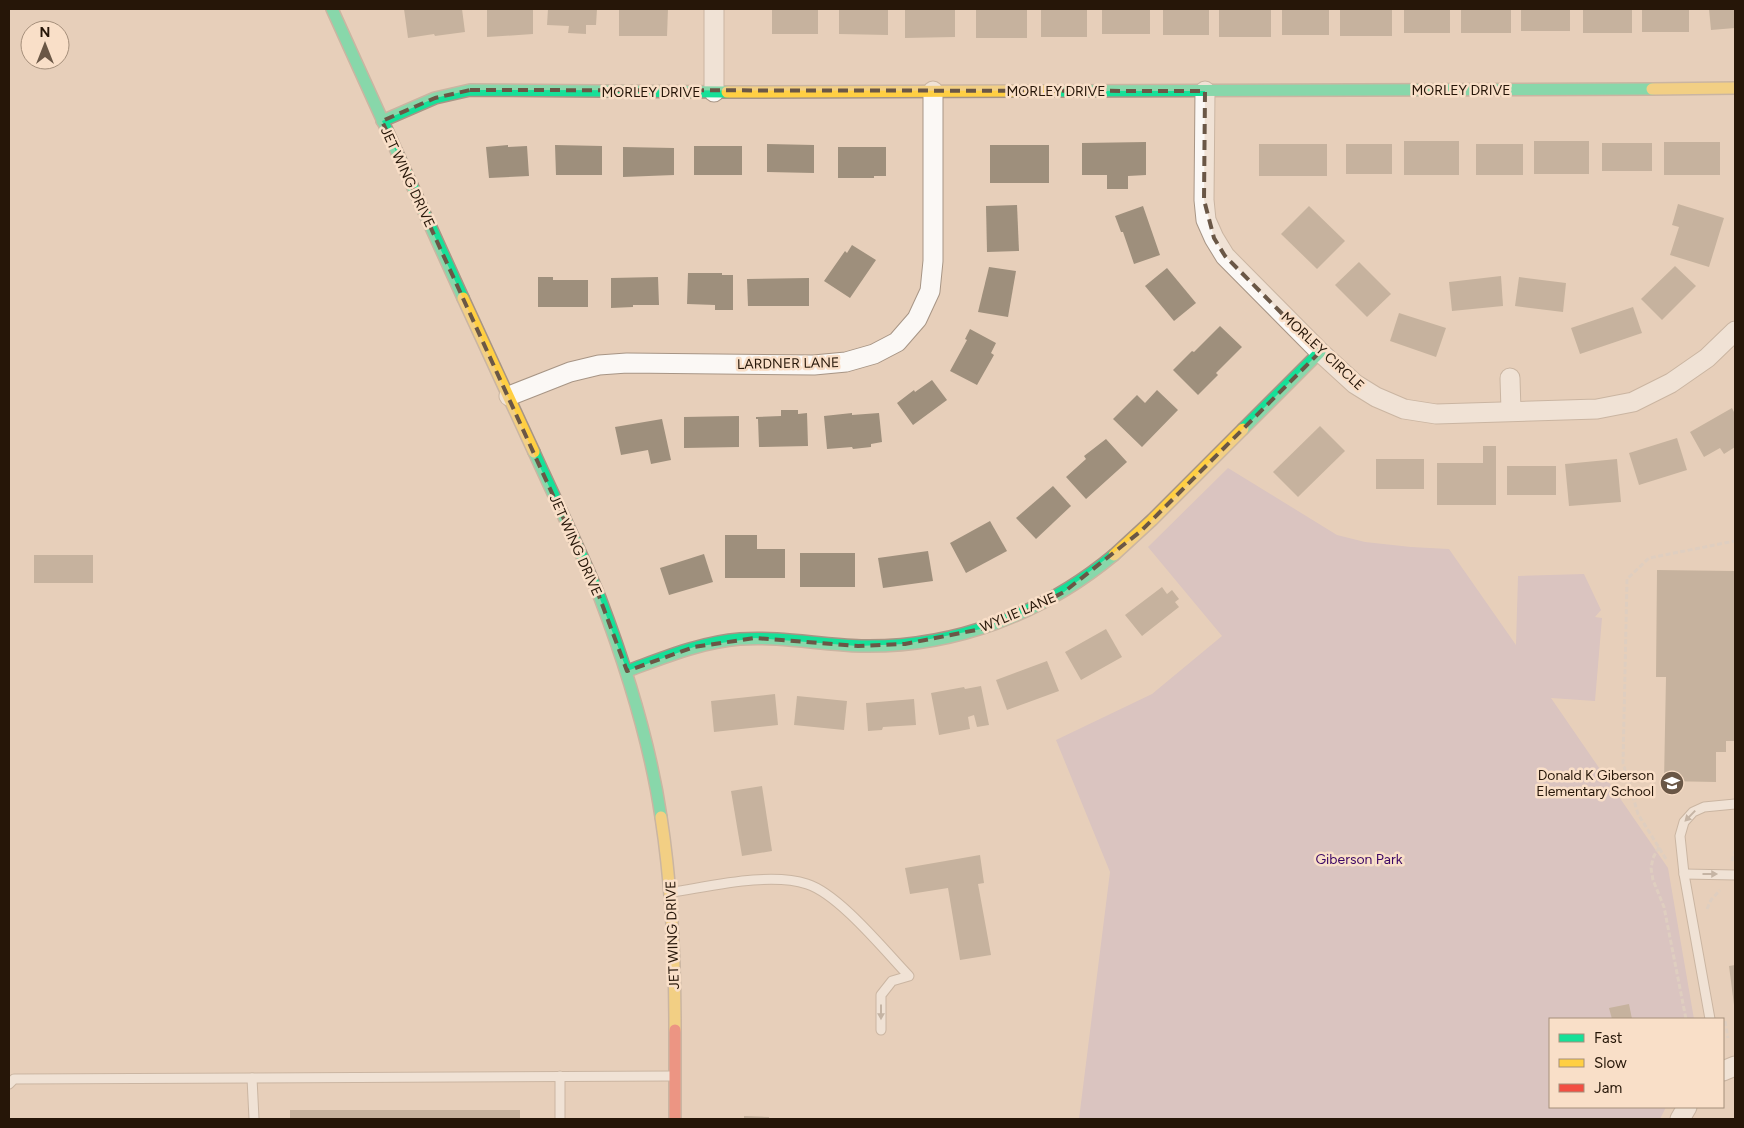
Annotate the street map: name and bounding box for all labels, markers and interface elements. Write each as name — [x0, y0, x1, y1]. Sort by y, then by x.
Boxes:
north arrow — [20, 20, 70, 70]
text: N — [40, 24, 50, 41]
street label: MORLEY DRIVE — [1411, 82, 1511, 99]
street label: MORLEY DRIVE — [1006, 83, 1106, 100]
street label: MORLEY DRIVE — [601, 84, 701, 101]
street label: JET WING DRIVE — [377, 124, 438, 230]
street label: MORLEY CIRCLE — [1278, 309, 1368, 394]
street label: LARDNER LANE — [737, 354, 839, 373]
street label: JET WING DRIVE — [546, 492, 605, 598]
street label: WYLIE LANE — [978, 589, 1059, 636]
place label: Donald K Giberson Elementary School — [1536, 767, 1654, 800]
school or university icon: Donald K Giberson Elementary School — [1659, 770, 1685, 796]
one-way arrow — [1684, 810, 1696, 822]
park label: Giberson Park — [1315, 851, 1403, 868]
one-way arrow — [1702, 870, 1718, 878]
street label: JET WING DRIVE — [662, 880, 683, 990]
one-way arrow — [877, 1005, 885, 1021]
legend — [1549, 1018, 1724, 1108]
text: Fast — [1594, 1029, 1623, 1047]
text: Slow — [1594, 1054, 1627, 1072]
text: Jam — [1594, 1079, 1622, 1097]

